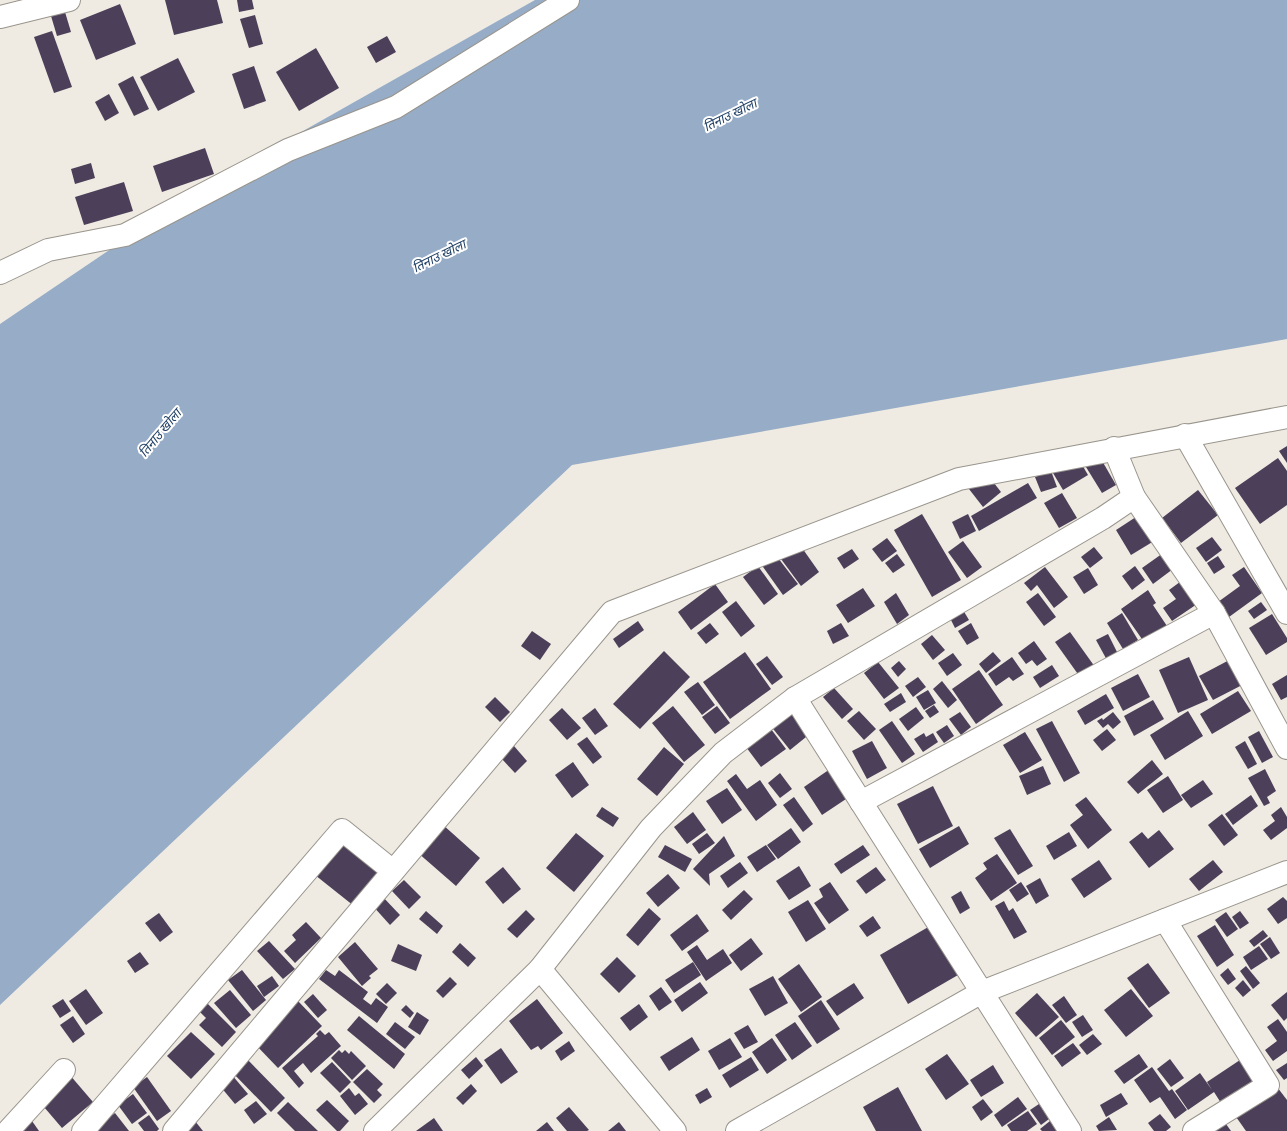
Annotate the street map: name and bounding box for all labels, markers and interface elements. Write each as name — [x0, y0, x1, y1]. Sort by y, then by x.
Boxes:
water label: तिनाउ खोला — [701, 95, 761, 134]
water label: तिनाउ खोला — [410, 236, 470, 275]
water label: तिनाउ खोला — [136, 404, 186, 460]

